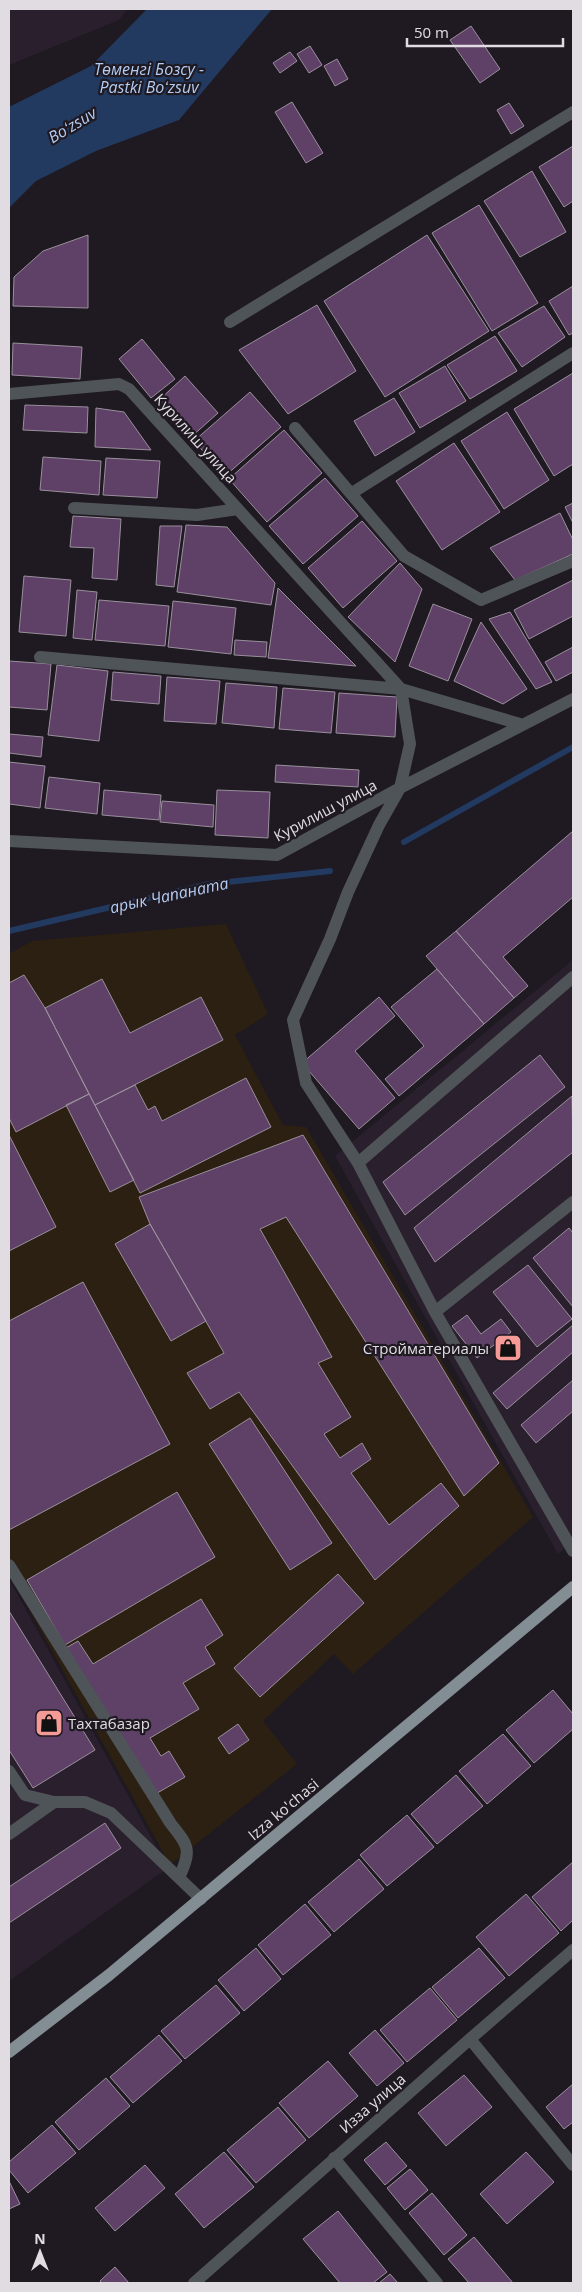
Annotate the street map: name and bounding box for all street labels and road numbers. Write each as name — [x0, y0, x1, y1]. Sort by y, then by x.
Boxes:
street label: Курилиш улица — [150, 389, 242, 487]
street label: Курилиш улица — [270, 774, 380, 846]
street label: Izza ko'chasi — [244, 1774, 322, 1844]
street label: Изза улица — [335, 2069, 409, 2137]

